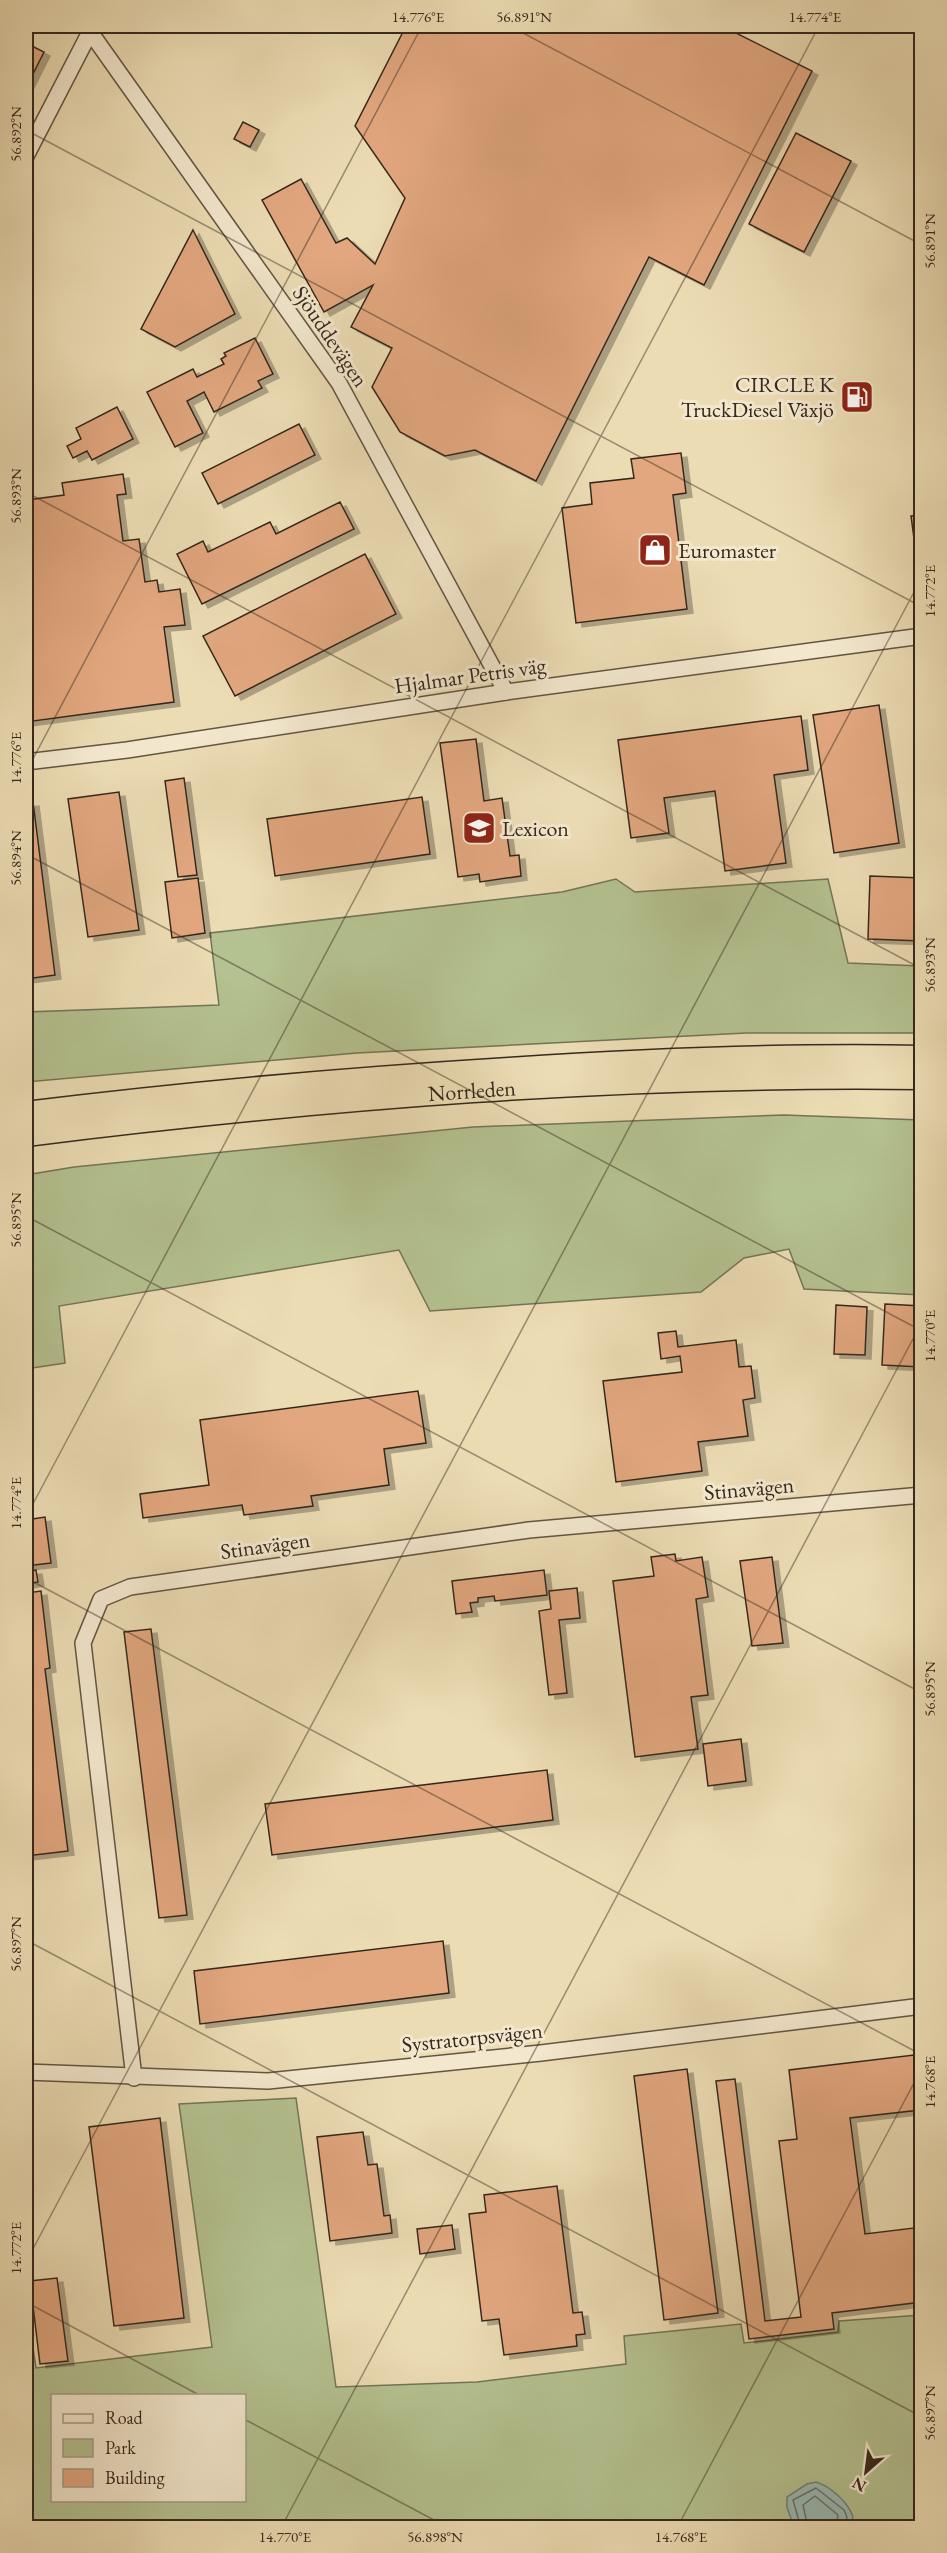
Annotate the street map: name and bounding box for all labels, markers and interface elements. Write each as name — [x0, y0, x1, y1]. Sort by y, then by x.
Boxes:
text: 14.776°E — [392, 7, 445, 26]
text: 56.891°N — [496, 7, 552, 26]
text: 14.774°E — [789, 7, 842, 26]
text: 56.892°N — [6, 106, 25, 162]
text: 56.891°N — [920, 213, 939, 269]
street label: Sjöuddevägen — [286, 280, 375, 393]
place label: CIRCLE K TruckDiesel Växjö — [681, 370, 835, 424]
fuel station icon: CIRCLE K TruckDiesel Växjö — [839, 379, 875, 415]
text: 56.893°N — [6, 468, 25, 524]
shop icon: Euromaster — [637, 532, 673, 568]
place label: Euromaster — [678, 536, 777, 565]
text: 14.772°E — [920, 564, 939, 617]
street label: Hjalmar Petris väg — [392, 650, 548, 700]
text: 14.776°E — [6, 731, 25, 784]
school or university icon: Lexicon — [461, 810, 497, 846]
place label: Lexicon — [502, 814, 569, 843]
text: 56.894°N — [6, 830, 25, 886]
text: 56.893°N — [920, 937, 939, 993]
street label: Norrleden — [427, 1073, 517, 1108]
text: 56.895°N — [6, 1192, 25, 1248]
text: 14.770°E — [920, 1309, 939, 1362]
street label: Stinavägen — [703, 1470, 796, 1507]
text: 14.774°E — [6, 1476, 25, 1529]
street label: Stinavägen — [218, 1525, 312, 1566]
text: 56.895°N — [920, 1661, 939, 1717]
text: 56.897°N — [6, 1916, 25, 1972]
street label: Systratorpsvägen — [400, 2016, 544, 2059]
text: 14.768°E — [920, 2055, 939, 2108]
text: 14.772°E — [6, 2221, 25, 2274]
text: 56.897°N — [920, 2385, 939, 2441]
legend — [51, 2394, 246, 2502]
text: Road — [105, 2406, 144, 2429]
text: Park — [105, 2436, 136, 2459]
north arrow — [836, 2442, 896, 2502]
text: Building — [105, 2466, 165, 2489]
text: N — [849, 2472, 870, 2497]
text: 14.770°E — [259, 2527, 312, 2546]
text: 56.898°N — [407, 2527, 463, 2546]
text: 14.768°E — [655, 2527, 708, 2546]

